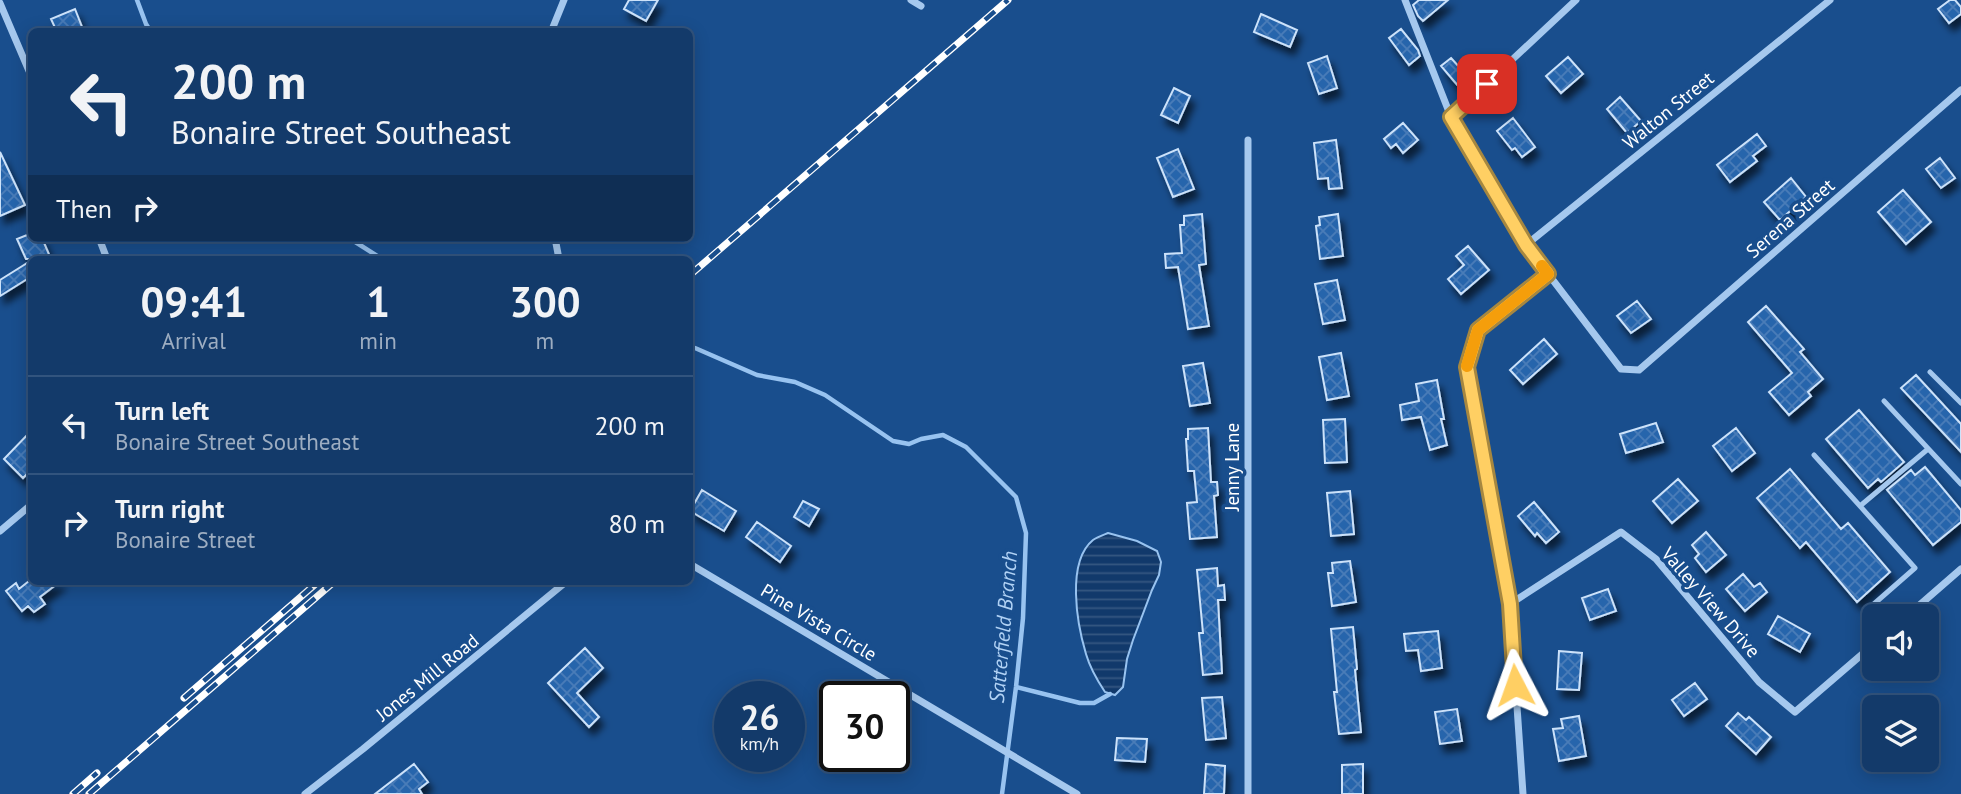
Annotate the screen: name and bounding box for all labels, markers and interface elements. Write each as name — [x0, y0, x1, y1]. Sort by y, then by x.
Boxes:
text: 200 m — [171, 49, 306, 113]
pin — [1457, 54, 1517, 114]
icon: left — [56, 56, 147, 147]
icon: arrive — [1468, 65, 1506, 103]
street label: Walton Street — [1618, 66, 1719, 154]
text: Bonaire Street Southeast — [171, 111, 511, 153]
street label: Serena Street — [1741, 173, 1840, 263]
icon: right — [126, 189, 164, 227]
text: Then — [56, 192, 112, 225]
text: 09:41 — [140, 274, 247, 329]
text: 1 — [366, 274, 390, 329]
text: 300 — [509, 274, 581, 329]
text: Arrival — [161, 326, 226, 355]
text: min — [359, 326, 397, 355]
text: m — [536, 326, 554, 355]
text: Turn left — [115, 394, 209, 427]
icon: left — [56, 406, 94, 444]
text: 200 m — [594, 409, 665, 442]
street label: Jenny Lane — [1220, 423, 1244, 512]
text: Bonaire Street Southeast — [115, 427, 359, 456]
text: Turn right — [115, 492, 224, 525]
icon: right — [56, 504, 94, 542]
text: 80 m — [609, 507, 665, 540]
text: Bonaire Street — [115, 525, 255, 554]
street label: Valley View Drive — [1656, 541, 1766, 662]
water label: Satterfield Branch — [983, 550, 1023, 704]
street label: Pine Vista Circle — [757, 578, 881, 666]
map controls — [1862, 604, 1939, 772]
button: sound — [1862, 604, 1939, 681]
street label: Jones Mill Road — [370, 628, 483, 726]
position arrow — [1478, 648, 1552, 722]
speed limit sign: 30 — [819, 681, 910, 772]
text: 26 — [740, 694, 779, 740]
button: layers — [1862, 695, 1939, 772]
text: km/h — [740, 732, 779, 755]

